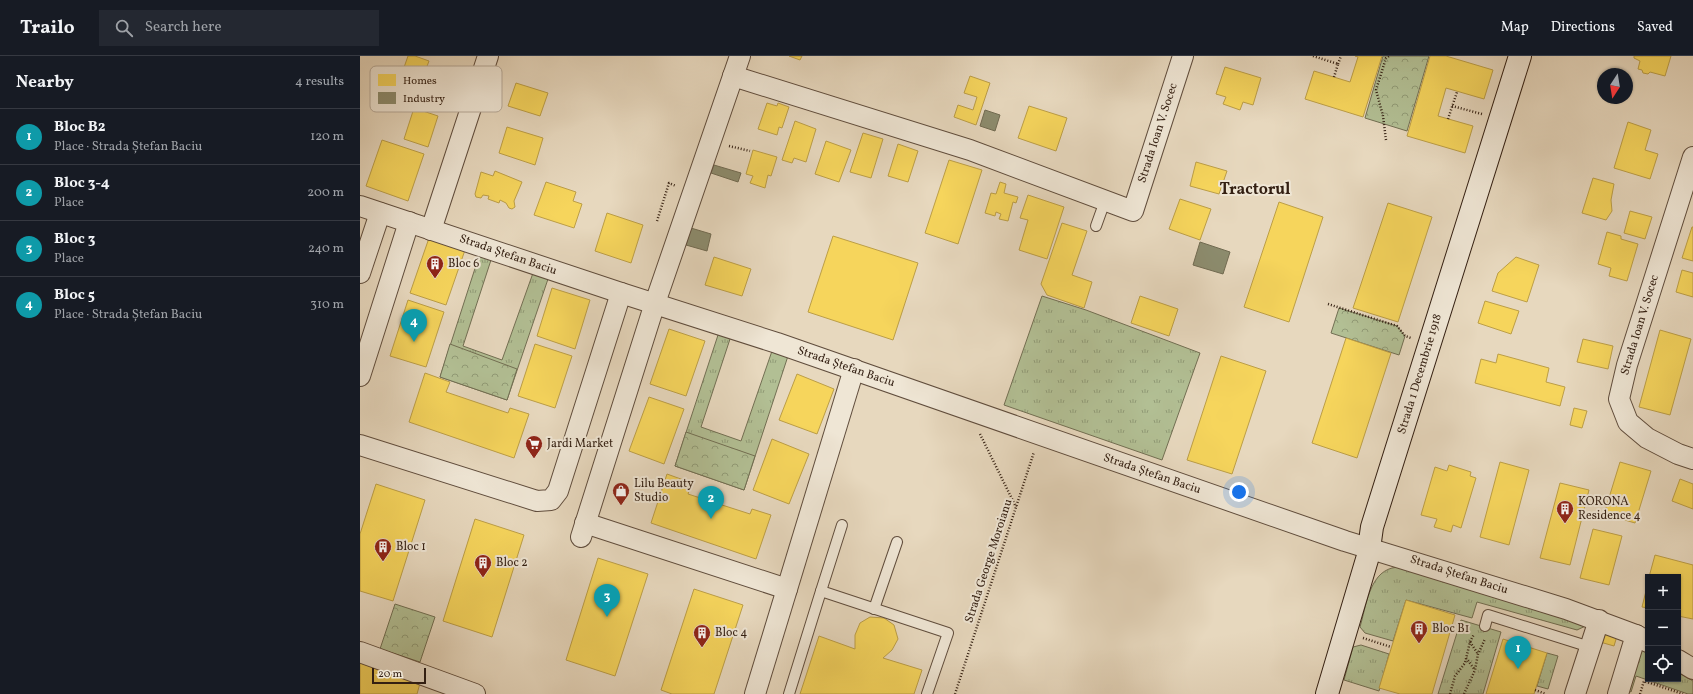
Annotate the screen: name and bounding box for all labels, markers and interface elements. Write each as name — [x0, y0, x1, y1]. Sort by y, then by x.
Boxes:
search box — [99, 10, 379, 46]
text: Trailo — [20, 15, 75, 41]
icon: search — [113, 17, 135, 39]
text: Search here — [145, 17, 222, 38]
text: Map — [1501, 18, 1529, 37]
text: Directions — [1551, 18, 1615, 37]
text: Saved — [1637, 18, 1673, 37]
legend — [370, 66, 502, 112]
north arrow — [1597, 68, 1633, 104]
text: Nearby — [16, 71, 74, 94]
text: 4 results — [295, 73, 344, 91]
text: Homes — [403, 74, 437, 89]
street label: Strada Ioan V. Socec — [1134, 81, 1182, 185]
text: Industry — [403, 92, 445, 107]
text: Bloc B2 — [54, 117, 106, 138]
text: 1 — [26, 128, 32, 146]
text: 120 m — [310, 128, 344, 146]
text: Place · Strada Ștefan Baciu — [54, 138, 202, 156]
text: Bloc 3-4 — [54, 173, 110, 194]
district label: Tractorul — [1219, 179, 1291, 201]
text: 2 — [26, 184, 32, 202]
text: 200 m — [307, 184, 344, 202]
text: Place — [54, 194, 84, 212]
text: Bloc 3 — [54, 229, 95, 250]
street label: Strada Ștefan Baciu — [457, 231, 559, 279]
text: 3 — [26, 240, 32, 258]
text: 240 m — [308, 240, 344, 258]
text: Place — [54, 250, 84, 268]
building icon: Bloc 6 — [425, 254, 445, 279]
place label: Bloc 6 — [448, 256, 479, 272]
street label: Strada Ioan V. Socec — [1617, 273, 1663, 377]
text: Bloc 5 — [54, 285, 95, 306]
text: 4 — [25, 296, 33, 314]
text: 310 m — [310, 296, 344, 314]
text: Place · Strada Ștefan Baciu — [54, 306, 202, 324]
pin: 4 — [401, 309, 427, 342]
street label: Strada 1 Decembrie 1918 — [1394, 312, 1446, 436]
street label: Strada Ștefan Baciu — [795, 343, 897, 391]
supermarket icon: Jardi Market — [524, 434, 544, 459]
place label: Jardi Market — [547, 436, 613, 452]
street label: Strada Ștefan Baciu — [1101, 450, 1203, 498]
place label: Lilu Beauty Studio — [634, 476, 694, 506]
shop icon: Lilu Beauty Studio — [611, 481, 631, 506]
your location — [1229, 482, 1249, 502]
pin: 2 — [698, 486, 724, 519]
place label: KORONA Residence 4 — [1578, 494, 1641, 524]
street label: Strada George Moroianu — [961, 497, 1017, 625]
building icon: KORONA Residence 4 — [1555, 499, 1575, 524]
building icon: Bloc 1 — [373, 537, 393, 562]
place label: Bloc 1 — [396, 539, 426, 555]
street label: Strada Ștefan Baciu — [1408, 552, 1510, 598]
building icon: Bloc 2 — [473, 553, 493, 578]
place label: Bloc 2 — [496, 555, 528, 571]
map controls — [1645, 574, 1681, 682]
button: + — [1645, 574, 1681, 610]
pin: 3 — [594, 584, 620, 617]
button: − — [1645, 610, 1681, 646]
building icon: Bloc B1 — [1409, 619, 1429, 644]
place label: Bloc B1 — [1432, 621, 1469, 637]
building icon: Bloc 4 — [692, 623, 712, 648]
place label: Bloc 4 — [715, 625, 747, 641]
pin: 1 — [1505, 636, 1531, 669]
button: locate — [1645, 646, 1681, 682]
scale bar — [372, 666, 426, 685]
text: 20 m — [378, 667, 402, 682]

